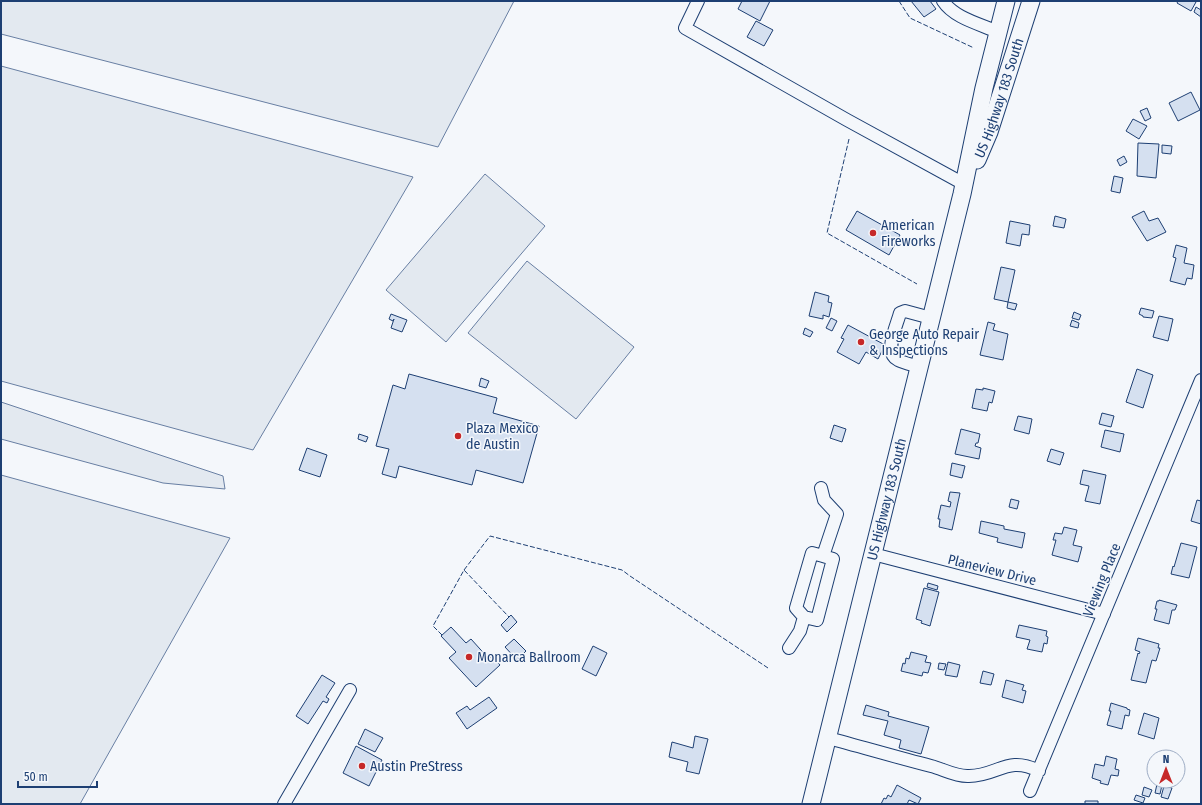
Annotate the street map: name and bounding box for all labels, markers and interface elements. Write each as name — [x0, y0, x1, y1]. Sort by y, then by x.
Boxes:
street label: US Highway 183 South — [971, 36, 1027, 160]
place label: American Fireworks — [881, 217, 935, 250]
marker: American Fireworks — [868, 228, 878, 238]
place label: George Auto Repair & Inspections — [869, 326, 979, 359]
marker: George Auto Repair & Inspections — [856, 337, 866, 347]
place label: Plaza Mexico de Austin — [466, 420, 539, 453]
marker: Plaza Mexico de Austin — [453, 431, 463, 441]
street label: US Highway 183 South — [863, 436, 910, 562]
street label: Viewing Place — [1080, 541, 1124, 619]
street label: Planeview Drive — [946, 551, 1038, 589]
place label: Monarca Ballroom — [477, 649, 581, 666]
marker: Monarca Ballroom — [464, 652, 474, 662]
north arrow — [1146, 749, 1186, 789]
text: N — [1163, 753, 1169, 766]
place label: Austin PreStress — [370, 758, 463, 775]
marker: Austin PreStress — [357, 761, 367, 771]
scale bar — [18, 763, 97, 789]
text: 50 m — [24, 770, 48, 784]

